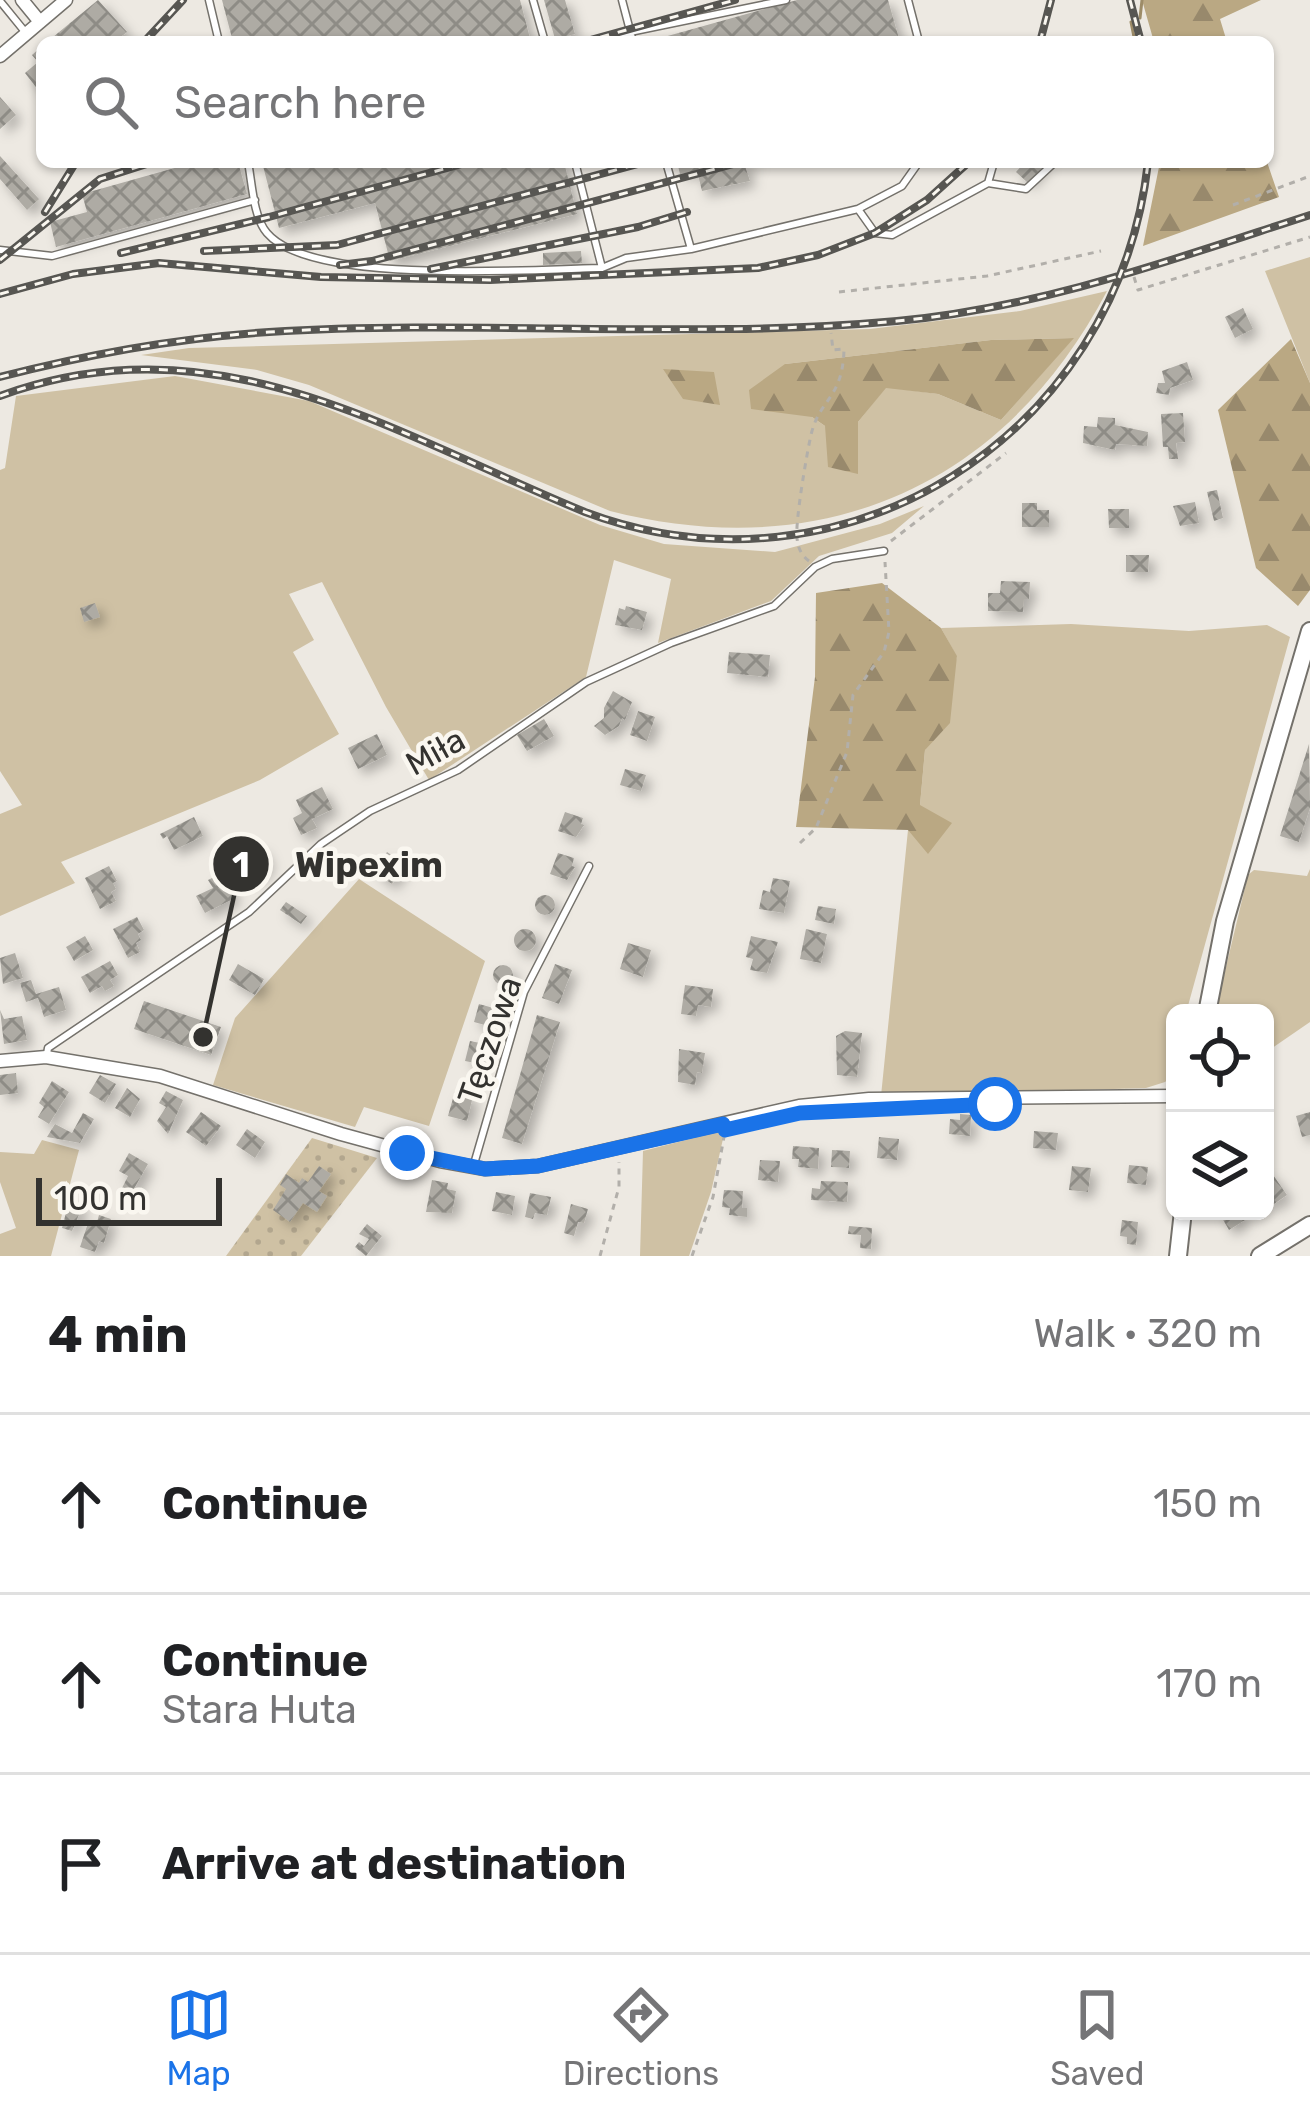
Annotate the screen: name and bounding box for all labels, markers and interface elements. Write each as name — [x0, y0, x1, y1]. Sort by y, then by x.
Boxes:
search box — [36, 36, 1274, 168]
icon: search — [78, 69, 144, 135]
text: Search here — [174, 76, 426, 129]
street label: Miła — [399, 719, 472, 783]
callout: Wipexim — [211, 828, 467, 900]
text: 1 — [232, 843, 250, 886]
text: Wipexim — [295, 843, 443, 886]
street label: Tęczowa — [450, 971, 529, 1109]
map controls — [1166, 1004, 1274, 1220]
button: locate — [1166, 1004, 1274, 1112]
route start — [968, 1077, 1022, 1131]
button: layers — [1166, 1112, 1274, 1220]
route end — [380, 1126, 434, 1180]
scale bar — [36, 1172, 222, 1225]
text: 100 m — [54, 1179, 147, 1218]
text: 4 min — [48, 1304, 188, 1365]
text: Walk · 320 m — [1034, 1311, 1262, 1357]
icon: ahead — [48, 1471, 114, 1537]
text: Continue — [162, 1477, 368, 1530]
text: 150 m — [1153, 1481, 1262, 1527]
text: Continue — [162, 1634, 368, 1687]
icon: ahead — [48, 1651, 114, 1717]
text: 170 m — [1156, 1661, 1262, 1707]
text: Stara Huta — [162, 1687, 357, 1733]
icon: arrive — [48, 1831, 114, 1897]
text: Arrive at destination — [162, 1837, 627, 1890]
tab: Map — [166, 1982, 232, 2093]
tab: Directions — [563, 1982, 719, 2093]
tab: Saved — [1050, 1982, 1144, 2093]

